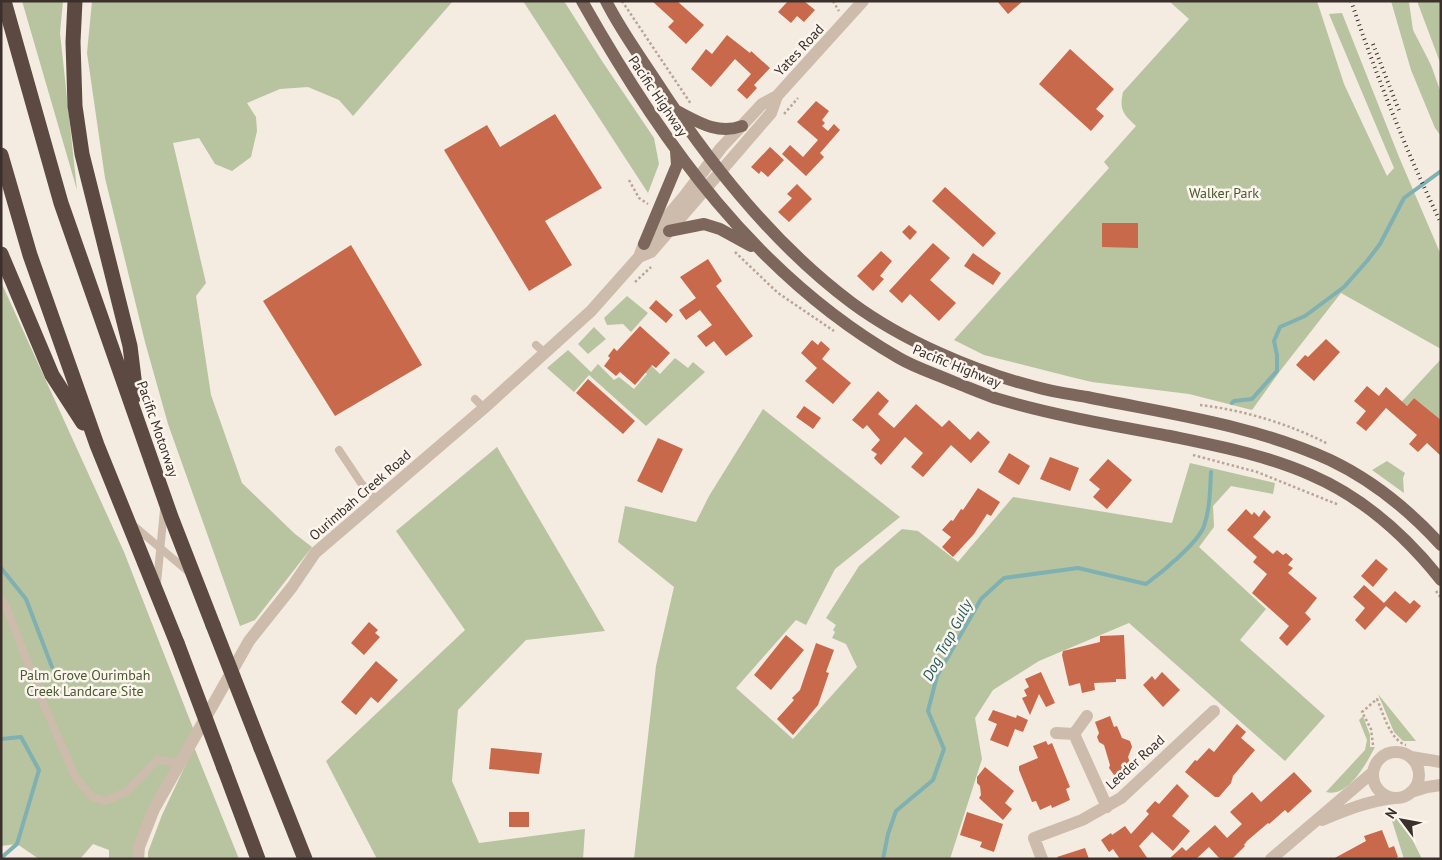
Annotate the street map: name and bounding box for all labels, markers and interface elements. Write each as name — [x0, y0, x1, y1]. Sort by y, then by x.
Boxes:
street label: Yates Road — [770, 20, 828, 80]
street label: Pacific Highway — [624, 52, 692, 140]
park label: Walker Park — [1189, 184, 1259, 202]
street label: Pacific Highway — [910, 340, 1004, 392]
street label: Pacific Motorway — [133, 378, 183, 480]
street label: Ourimbah Creek Road — [305, 446, 415, 544]
water label: Dog Trap Gully — [918, 595, 977, 684]
park label: Palm Grove Ourimbah Creek Landcare Site — [20, 666, 150, 700]
street label: Leeder Road — [1102, 731, 1168, 793]
north arrow — [1377, 795, 1427, 845]
text: N — [1381, 804, 1401, 822]

